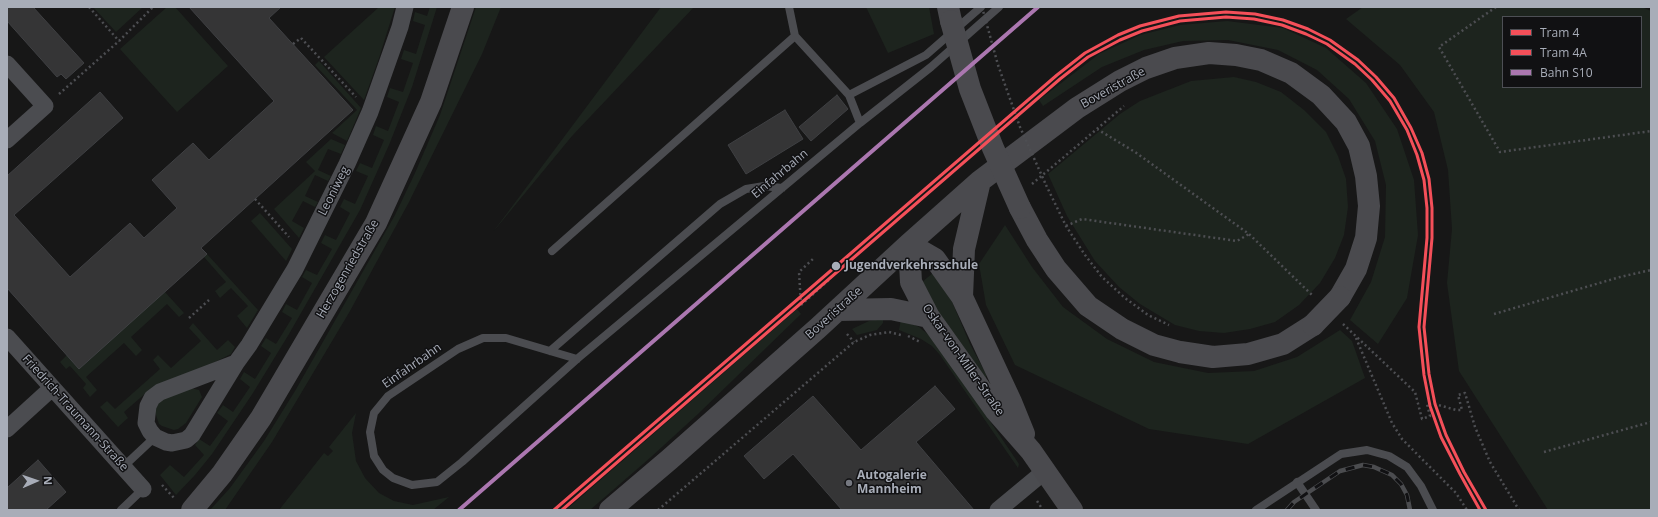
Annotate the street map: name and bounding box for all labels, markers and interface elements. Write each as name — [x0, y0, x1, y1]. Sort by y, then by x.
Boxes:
legend — [1502, 16, 1642, 88]
text: Tram 4 — [1540, 24, 1579, 41]
text: Tram 4A — [1540, 44, 1587, 61]
street label: Boveristraße — [1078, 64, 1148, 112]
text: Bahn S10 — [1540, 64, 1593, 81]
street label: Einfahrbahn — [749, 146, 811, 202]
street label: Leoniweg — [316, 164, 352, 218]
street label: Herzogenriedstraße — [314, 217, 382, 321]
place label: Jugendverkehrsschule — [845, 259, 978, 273]
marker: Jugendverkehrsschule — [830, 260, 842, 272]
street label: Boveristraße — [803, 284, 865, 342]
street label: Oskar-von-Miller-Straße — [919, 301, 1007, 419]
street label: Einfahrbahn — [380, 340, 444, 392]
street label: Friedrich-Traumann-Straße — [19, 352, 131, 474]
north arrow — [16, 461, 56, 501]
place label: Autogalerie Mannheim — [857, 469, 927, 497]
text: N — [41, 476, 56, 485]
marker: Autogalerie Mannheim — [844, 478, 854, 488]

